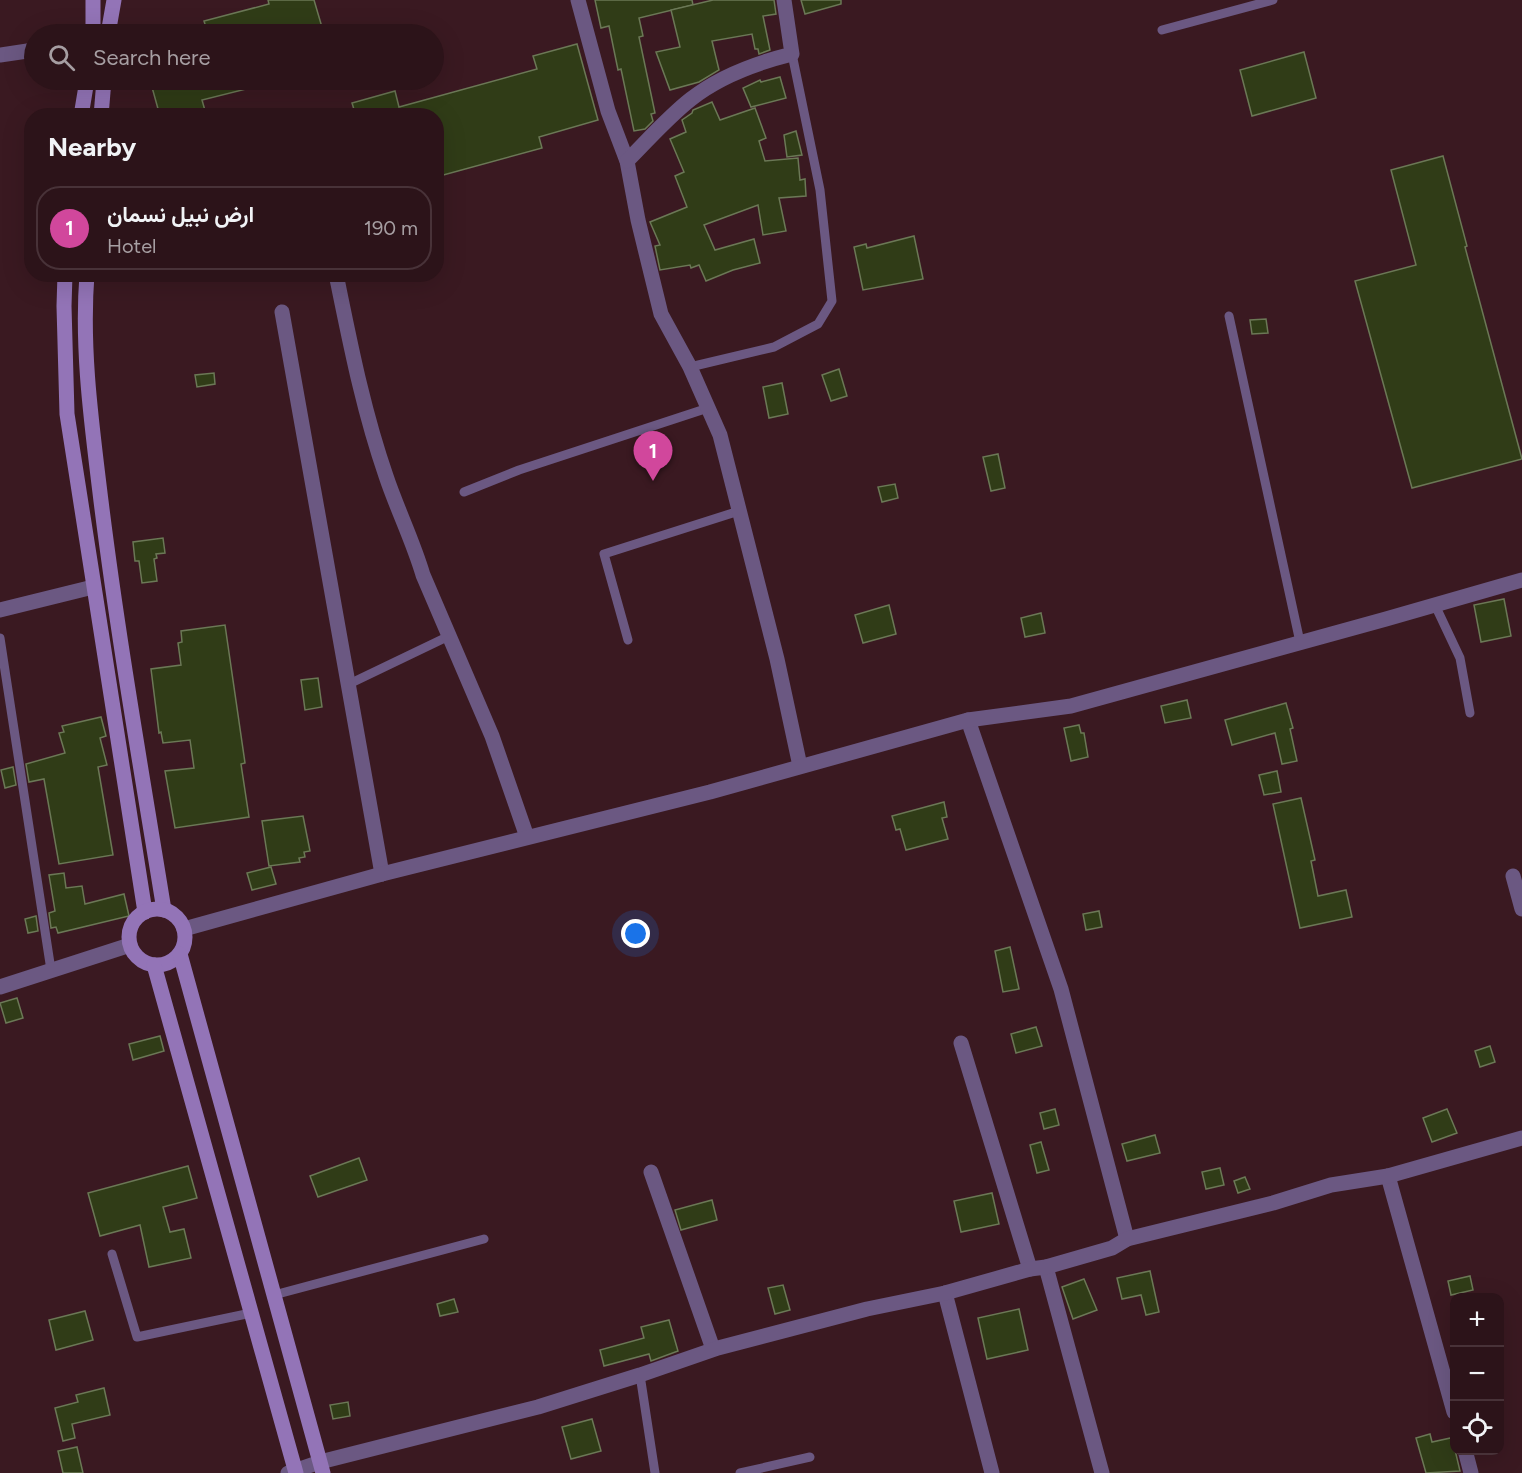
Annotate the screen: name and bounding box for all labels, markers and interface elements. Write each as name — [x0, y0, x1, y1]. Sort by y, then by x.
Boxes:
search box — [24, 24, 444, 90]
icon: search — [45, 41, 78, 74]
text: Search here — [93, 44, 211, 71]
text: Nearby — [48, 131, 136, 163]
text: ارض نبيل نسمان — [107, 201, 254, 228]
text: 1 — [65, 216, 74, 240]
text: 190 m — [364, 216, 418, 240]
text: Hotel — [107, 234, 156, 258]
pin: 1 — [634, 432, 672, 481]
your location — [621, 919, 650, 948]
map controls — [1450, 1293, 1504, 1455]
button: + — [1450, 1293, 1504, 1347]
button: − — [1450, 1347, 1504, 1401]
button: locate — [1450, 1401, 1504, 1455]

